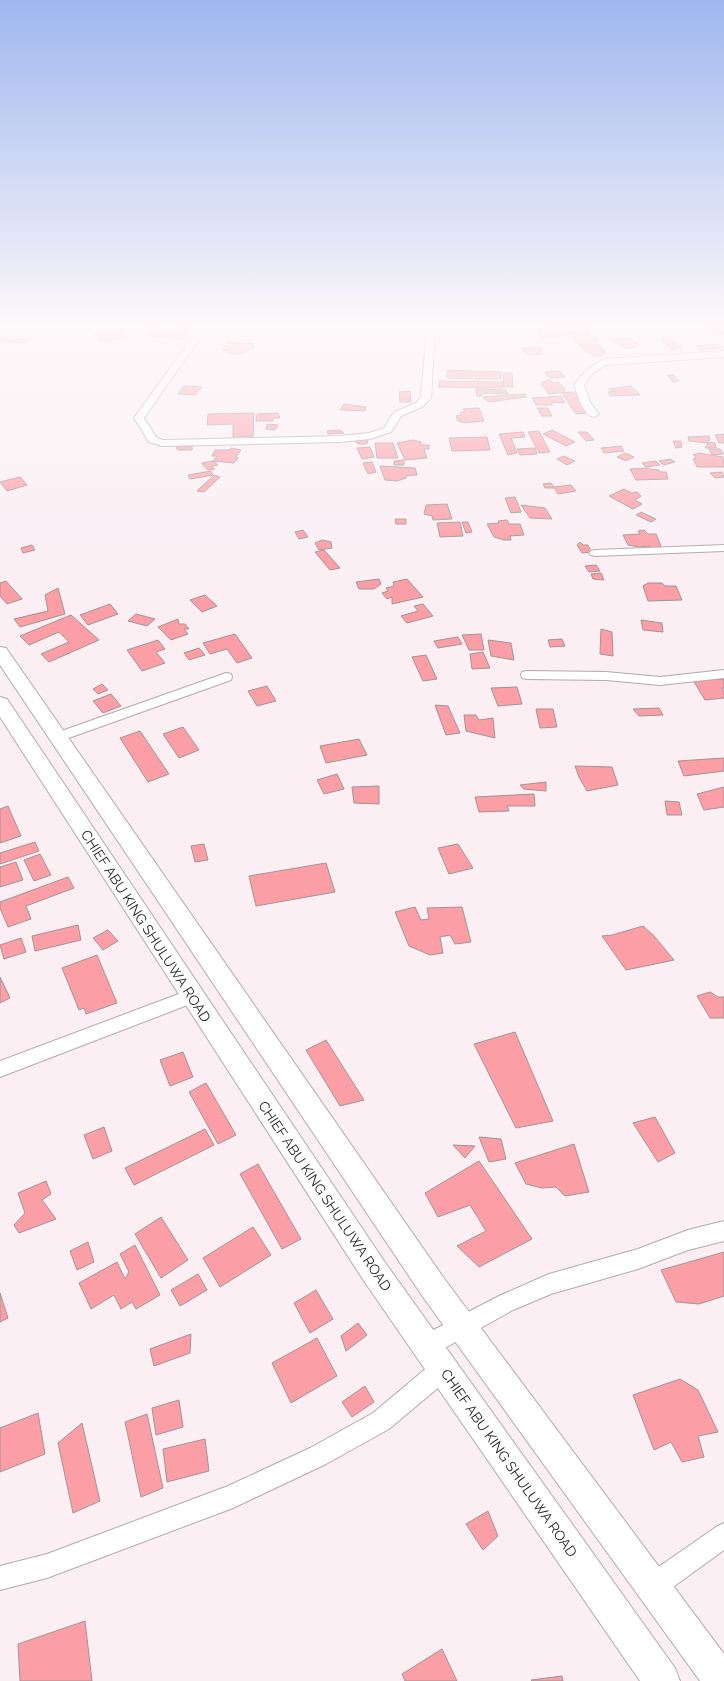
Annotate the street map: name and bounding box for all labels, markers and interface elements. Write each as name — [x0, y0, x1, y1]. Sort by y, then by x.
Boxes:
street label: CHIEF ABU KING SHULUWA ROAD — [78, 827, 214, 1025]
street label: CHIEF ABU KING SHULUWA ROAD — [255, 1098, 395, 1294]
street label: CHIEF ABU KING SHULUWA ROAD — [438, 1366, 580, 1560]

